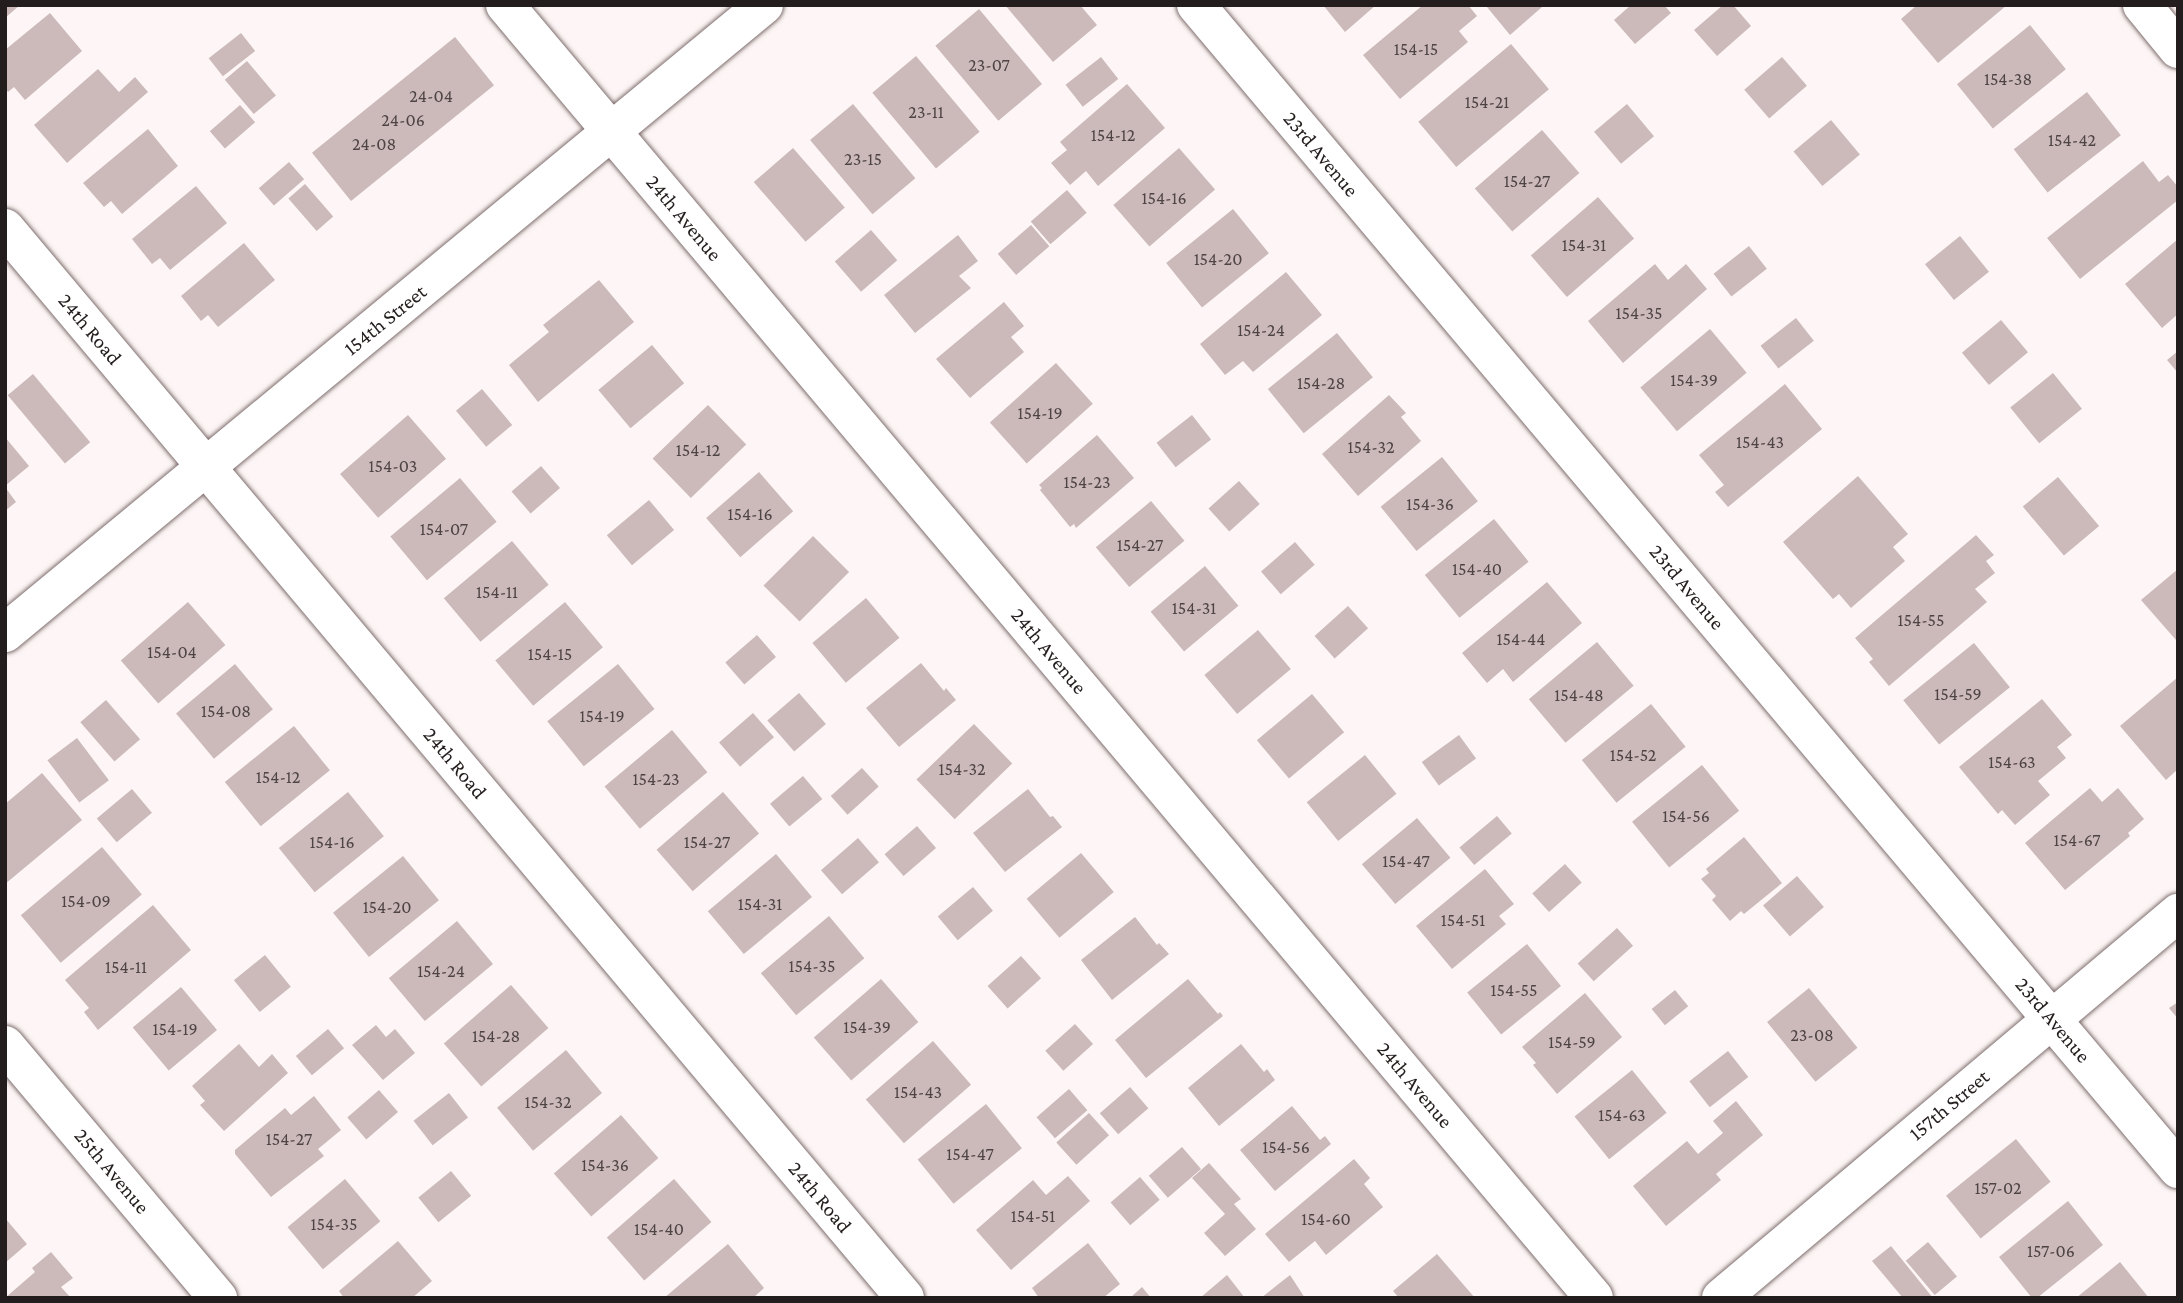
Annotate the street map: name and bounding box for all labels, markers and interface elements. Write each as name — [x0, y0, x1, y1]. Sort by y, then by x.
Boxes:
house number: 154-15 — [1394, 38, 1438, 60]
house number: 23-07 — [968, 54, 1010, 76]
house number: 154-38 — [1984, 68, 2032, 90]
house number: 24-04 — [409, 85, 453, 107]
house number: 154-21 — [1465, 91, 1509, 113]
house number: 23-11 — [908, 101, 944, 123]
street label: 23rd Avenue — [1278, 106, 1364, 202]
house number: 24-06 — [381, 109, 425, 131]
house number: 154-12 — [1091, 124, 1135, 146]
house number: 154-42 — [2048, 129, 2096, 151]
house number: 24-08 — [352, 133, 396, 155]
house number: 23-15 — [844, 148, 882, 170]
street label: 24th Avenue — [641, 170, 727, 266]
house number: 154-27 — [1504, 170, 1550, 192]
house number: 154-16 — [1141, 187, 1187, 209]
house number: 154-31 — [1562, 234, 1606, 256]
house number: 154-20 — [1194, 248, 1242, 270]
street label: 154th Street — [339, 279, 431, 361]
street label: 24th Road — [53, 288, 127, 370]
house number: 154-35 — [1616, 302, 1662, 324]
house number: 154-24 — [1237, 319, 1285, 341]
house number: 154-39 — [1670, 369, 1718, 391]
house number: 154-28 — [1297, 372, 1345, 394]
house number: 154-19 — [1017, 402, 1063, 424]
house number: 154-43 — [1736, 431, 1784, 453]
house number: 154-32 — [1348, 436, 1394, 458]
house number: 154-12 — [676, 439, 720, 461]
house number: 154-03 — [369, 455, 417, 477]
house number: 154-23 — [1063, 471, 1111, 493]
house number: 154-36 — [1406, 493, 1454, 515]
house number: 154-16 — [727, 503, 773, 525]
house number: 154-07 — [420, 518, 468, 540]
house number: 154-27 — [1117, 534, 1163, 556]
street label: 23rd Avenue — [1644, 539, 1730, 635]
house number: 154-40 — [1452, 558, 1502, 580]
house number: 154-11 — [476, 581, 518, 603]
house number: 154-31 — [1172, 597, 1216, 619]
street label: 24th Avenue — [1006, 603, 1092, 699]
house number: 154-55 — [1898, 609, 1944, 631]
house number: 154-44 — [1497, 628, 1545, 650]
house number: 154-04 — [147, 641, 197, 663]
house number: 154-15 — [528, 643, 572, 665]
house number: 154-59 — [1934, 683, 1982, 705]
house number: 154-48 — [1554, 684, 1604, 706]
house number: 154-08 — [201, 700, 251, 722]
house number: 154-19 — [579, 705, 625, 727]
street label: 24th Road — [418, 722, 492, 804]
house number: 154-52 — [1610, 744, 1656, 766]
house number: 154-63 — [1988, 751, 2036, 773]
house number: 154-32 — [939, 758, 985, 780]
house number: 154-12 — [256, 766, 300, 788]
house number: 154-23 — [632, 768, 680, 790]
house number: 154-56 — [1662, 805, 1710, 827]
house number: 154-67 — [2054, 829, 2100, 851]
house number: 154-16 — [309, 831, 355, 853]
house number: 154-27 — [684, 831, 730, 853]
house number: 154-47 — [1382, 850, 1430, 872]
house number: 154-09 — [61, 890, 111, 912]
house number: 154-31 — [738, 893, 782, 915]
house number: 154-20 — [363, 896, 411, 918]
house number: 154-51 — [1441, 909, 1485, 931]
house number: 154-35 — [789, 955, 835, 977]
house number: 154-11 — [105, 956, 147, 978]
house number: 154-24 — [417, 960, 465, 982]
street label: 23rd Avenue — [2010, 972, 2096, 1068]
house number: 154-55 — [1491, 979, 1537, 1001]
house number: 154-39 — [843, 1016, 891, 1038]
house number: 154-19 — [152, 1018, 198, 1040]
house number: 23-08 — [1790, 1024, 1834, 1046]
house number: 154-28 — [472, 1025, 520, 1047]
house number: 154-59 — [1548, 1031, 1596, 1053]
street label: 24th Avenue — [1372, 1037, 1458, 1133]
street label: 157th Street — [1904, 1064, 1994, 1146]
house number: 154-43 — [894, 1081, 942, 1103]
house number: 154-32 — [525, 1091, 571, 1113]
house number: 154-63 — [1598, 1104, 1646, 1126]
street label: 25th Avenue — [69, 1123, 155, 1219]
house number: 154-27 — [266, 1128, 312, 1150]
house number: 154-56 — [1262, 1136, 1310, 1158]
house number: 154-47 — [946, 1143, 994, 1165]
house number: 154-36 — [581, 1154, 629, 1176]
street label: 24th Road — [783, 1156, 857, 1238]
house number: 157-02 — [1974, 1177, 2022, 1199]
house number: 154-51 — [1011, 1205, 1055, 1227]
house number: 154-60 — [1301, 1208, 1351, 1230]
house number: 154-35 — [311, 1213, 357, 1235]
house number: 154-40 — [634, 1218, 684, 1240]
house number: 157-06 — [2027, 1240, 2075, 1262]

